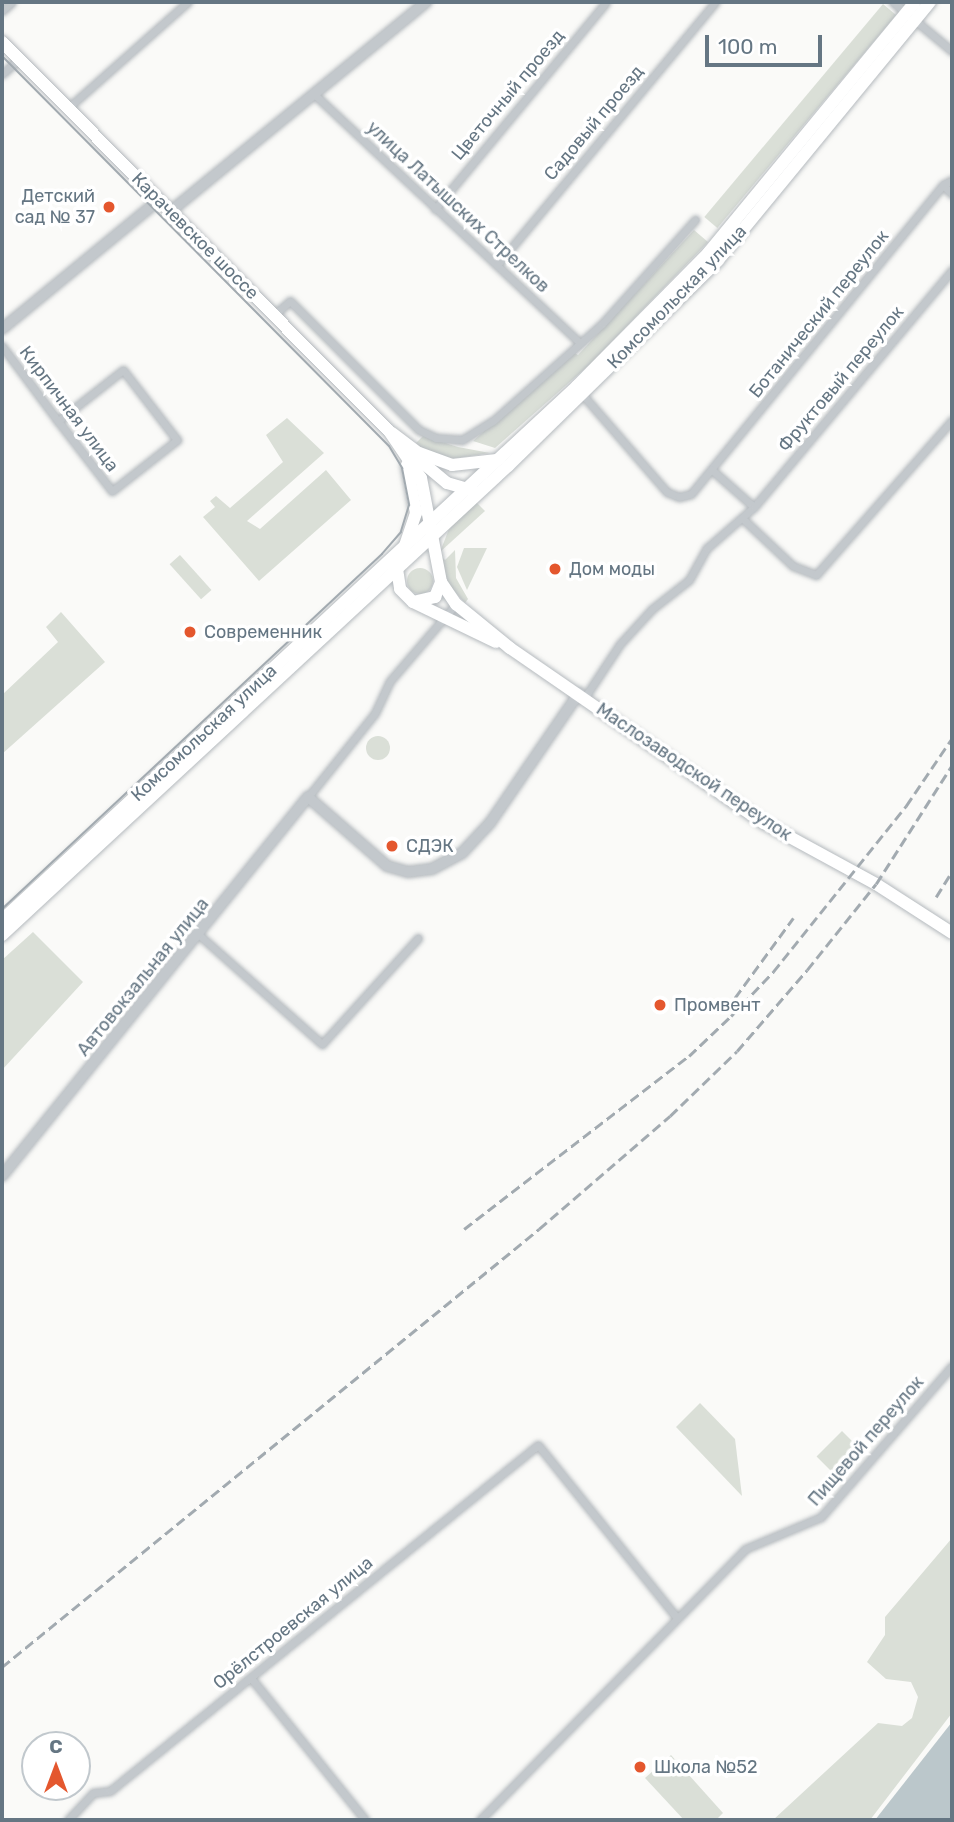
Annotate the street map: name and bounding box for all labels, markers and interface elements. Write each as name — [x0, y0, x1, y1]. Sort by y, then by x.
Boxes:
scale bar — [709, 21, 826, 65]
street label: Цветочный проезд — [447, 25, 569, 165]
text: 100 m — [718, 34, 777, 59]
street label: Садовый проезд — [540, 61, 648, 185]
street label: улица Латышских Стрелков — [362, 117, 554, 297]
street label: Карачевское шоссе — [127, 168, 263, 304]
place label: Детский сад № 37 — [15, 186, 95, 228]
marker: Детский сад № 37 — [101, 199, 117, 215]
street label: Комсомольская улица — [603, 221, 751, 373]
street label: Ботанический переулок — [745, 226, 893, 402]
street label: Фруктовый переулок — [774, 302, 908, 456]
street label: Кирпичная улица — [15, 342, 123, 476]
place label: Дом моды — [569, 558, 655, 580]
marker: Дом моды — [547, 561, 563, 577]
place label: Современник — [204, 621, 322, 643]
marker: Современник — [182, 624, 198, 640]
street label: Комсомольская улица — [127, 660, 281, 806]
street label: Маслозаводской переулок — [592, 698, 796, 846]
place label: СДЭК — [406, 835, 454, 857]
marker: СДЭК — [384, 838, 400, 854]
street label: Автовокзальная улица — [73, 894, 213, 1060]
place label: Промвент — [674, 994, 761, 1016]
marker: Промвент — [652, 997, 668, 1013]
street label: Пищевой переулок — [804, 1372, 928, 1510]
street label: Орёлстроевская улица — [209, 1552, 377, 1694]
north arrow — [21, 1731, 91, 1801]
text: С — [49, 1735, 63, 1758]
place label: Школа №52 — [654, 1756, 757, 1778]
marker: Школа №52 — [632, 1759, 648, 1775]

